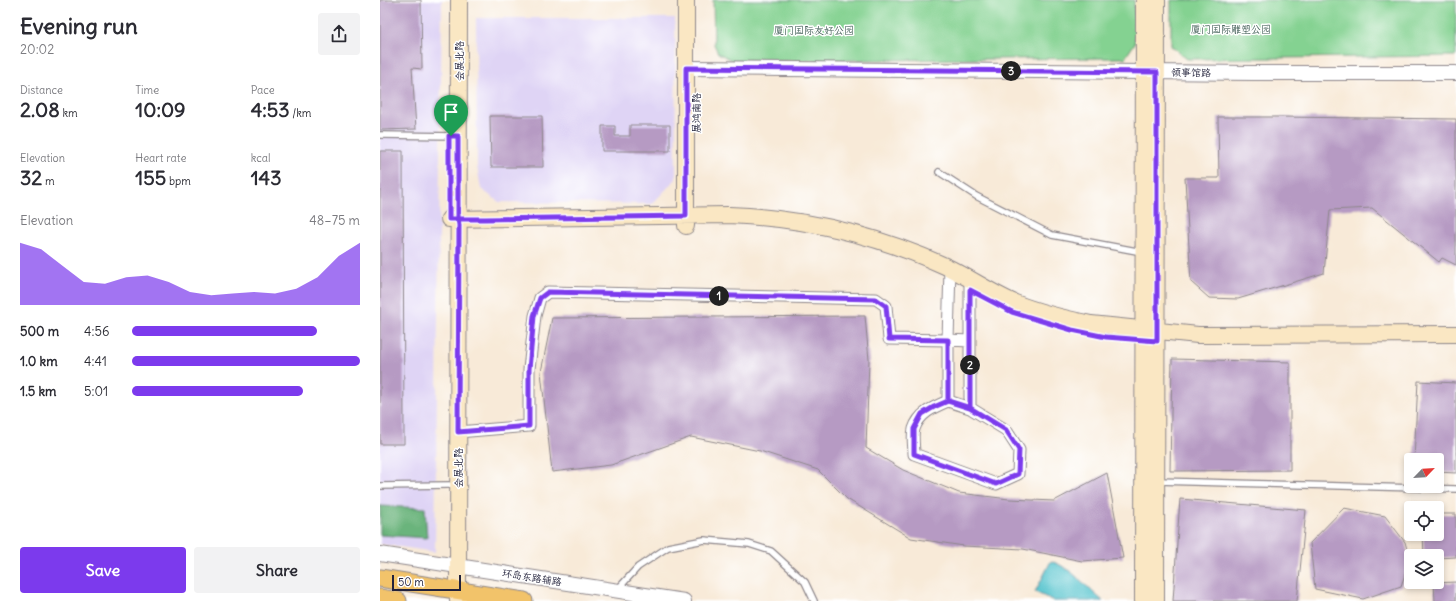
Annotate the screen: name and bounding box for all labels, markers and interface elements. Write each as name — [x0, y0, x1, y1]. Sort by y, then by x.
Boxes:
text: Evening run — [20, 12, 138, 40]
button: share — [318, 13, 360, 55]
park label: 厦门国际雕塑公园 — [1191, 23, 1271, 36]
park label: 厦门国际友好公园 — [774, 24, 854, 37]
text: 20:02 — [20, 41, 54, 58]
street label: 会展北路 — [453, 41, 466, 81]
pin: 3 — [1001, 61, 1021, 81]
text: 3 — [1008, 64, 1014, 78]
street label: 领事馆路 — [1171, 66, 1211, 79]
text: Distance — [20, 83, 63, 97]
text: Time — [135, 83, 159, 97]
text: Pace — [251, 83, 275, 97]
street label: 展鸿南路 — [690, 93, 703, 133]
pin — [434, 95, 468, 136]
text: 2.08 — [20, 97, 60, 122]
text: 10:09 — [135, 97, 186, 122]
text: 4:53 — [251, 97, 290, 122]
icon: arrive — [440, 101, 462, 123]
text: km — [60, 106, 78, 120]
text: /km — [290, 106, 311, 120]
text: Elevation — [20, 151, 65, 165]
text: Heart rate — [135, 151, 186, 165]
text: kcal — [251, 151, 270, 165]
text: 32 — [20, 165, 42, 190]
text: 155 — [135, 165, 166, 190]
text: 143 — [251, 165, 282, 190]
text: m — [42, 174, 55, 188]
text: bpm — [166, 174, 191, 188]
text: Elevation — [20, 212, 73, 229]
text: 48–75 m — [309, 212, 360, 229]
pin: 1 — [709, 286, 729, 306]
text: 1 — [717, 289, 721, 303]
text: 500 m — [20, 323, 59, 340]
text: 4:56 — [84, 323, 109, 340]
text: 1.0 km — [20, 353, 58, 370]
text: 4:41 — [84, 353, 107, 370]
pin: 2 — [960, 355, 980, 375]
text: 2 — [967, 358, 973, 372]
text: 1.5 km — [20, 383, 56, 400]
text: 5:01 — [84, 383, 108, 400]
street label: 会展北路 — [452, 448, 465, 488]
north arrow — [1404, 453, 1444, 493]
map controls — [1404, 453, 1444, 589]
button: locate — [1404, 501, 1444, 541]
button: Save — [20, 547, 186, 593]
button: Share — [194, 547, 360, 593]
button: layers — [1404, 549, 1444, 589]
street label: 环岛东路辅路 — [501, 566, 563, 589]
scale bar — [392, 573, 461, 592]
text: 50 m — [398, 575, 424, 589]

